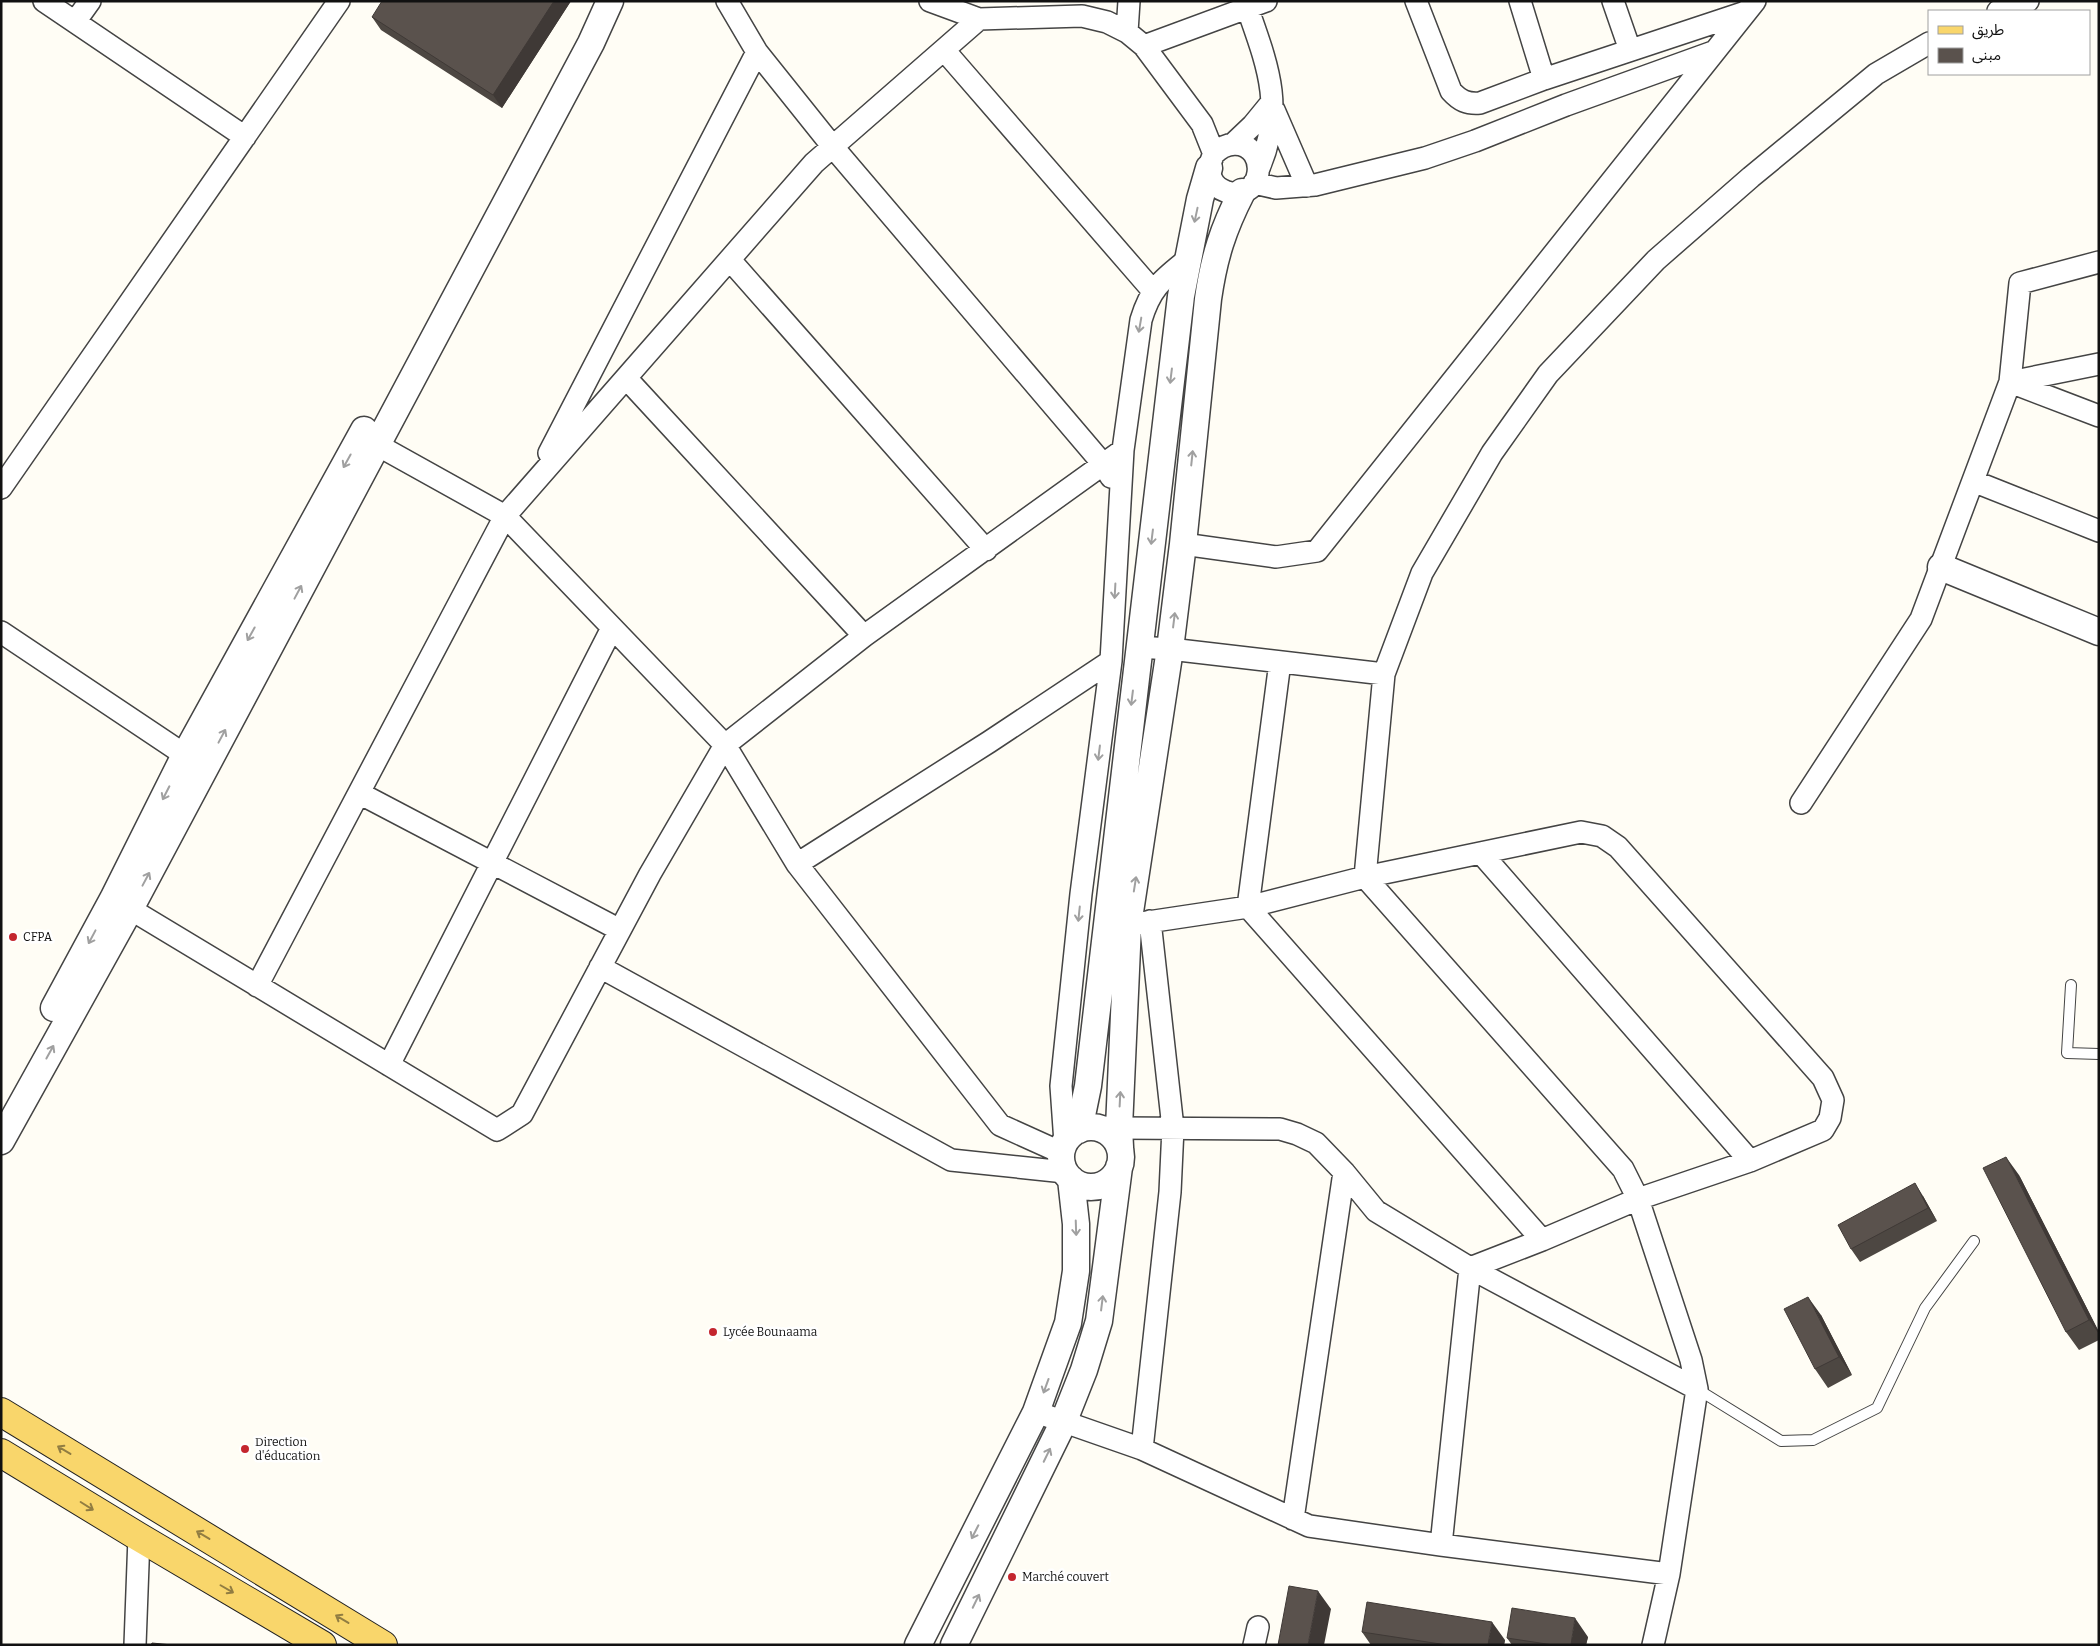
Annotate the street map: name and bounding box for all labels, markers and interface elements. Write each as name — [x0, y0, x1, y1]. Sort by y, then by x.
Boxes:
legend — [1928, 10, 2090, 75]
text: طريق — [1972, 21, 2004, 40]
text: مبنى — [1972, 46, 2001, 64]
one-way arrow — [1191, 207, 1200, 223]
one-way arrow — [1135, 317, 1145, 333]
one-way arrow — [1166, 367, 1176, 383]
one-way arrow — [1187, 451, 1197, 467]
one-way arrow — [341, 453, 351, 468]
one-way arrow — [1147, 529, 1157, 545]
one-way arrow — [1111, 583, 1120, 599]
one-way arrow — [294, 585, 303, 600]
one-way arrow — [1169, 612, 1179, 628]
one-way arrow — [246, 626, 256, 641]
one-way arrow — [1127, 690, 1137, 706]
one-way arrow — [217, 728, 227, 743]
one-way arrow — [1094, 744, 1104, 760]
one-way arrow — [161, 785, 171, 800]
one-way arrow — [141, 872, 151, 887]
one-way arrow — [1130, 877, 1140, 893]
one-way arrow — [1074, 906, 1084, 922]
place label: CFPA — [23, 930, 53, 944]
one-way arrow — [87, 930, 97, 945]
marker: CFPA — [7, 931, 19, 943]
one-way arrow — [46, 1046, 56, 1060]
one-way arrow — [1116, 1091, 1125, 1107]
one-way arrow — [1071, 1220, 1080, 1236]
one-way arrow — [1097, 1295, 1107, 1311]
place label: Lycée Bounaama — [723, 1325, 818, 1339]
marker: Lycée Bounaama — [707, 1326, 719, 1338]
one-way arrow — [1041, 1378, 1050, 1393]
place label: Direction d'éducation — [255, 1435, 321, 1463]
marker: Direction d'éducation — [239, 1443, 251, 1455]
one-way arrow — [58, 1445, 72, 1455]
one-way arrow — [1043, 1448, 1052, 1463]
one-way arrow — [80, 1501, 94, 1511]
one-way arrow — [970, 1524, 979, 1539]
one-way arrow — [196, 1529, 210, 1540]
place label: Marché couvert — [1022, 1570, 1110, 1584]
marker: Marché couvert — [1006, 1571, 1018, 1583]
one-way arrow — [219, 1585, 233, 1595]
one-way arrow — [972, 1594, 981, 1609]
one-way arrow — [335, 1614, 349, 1624]

